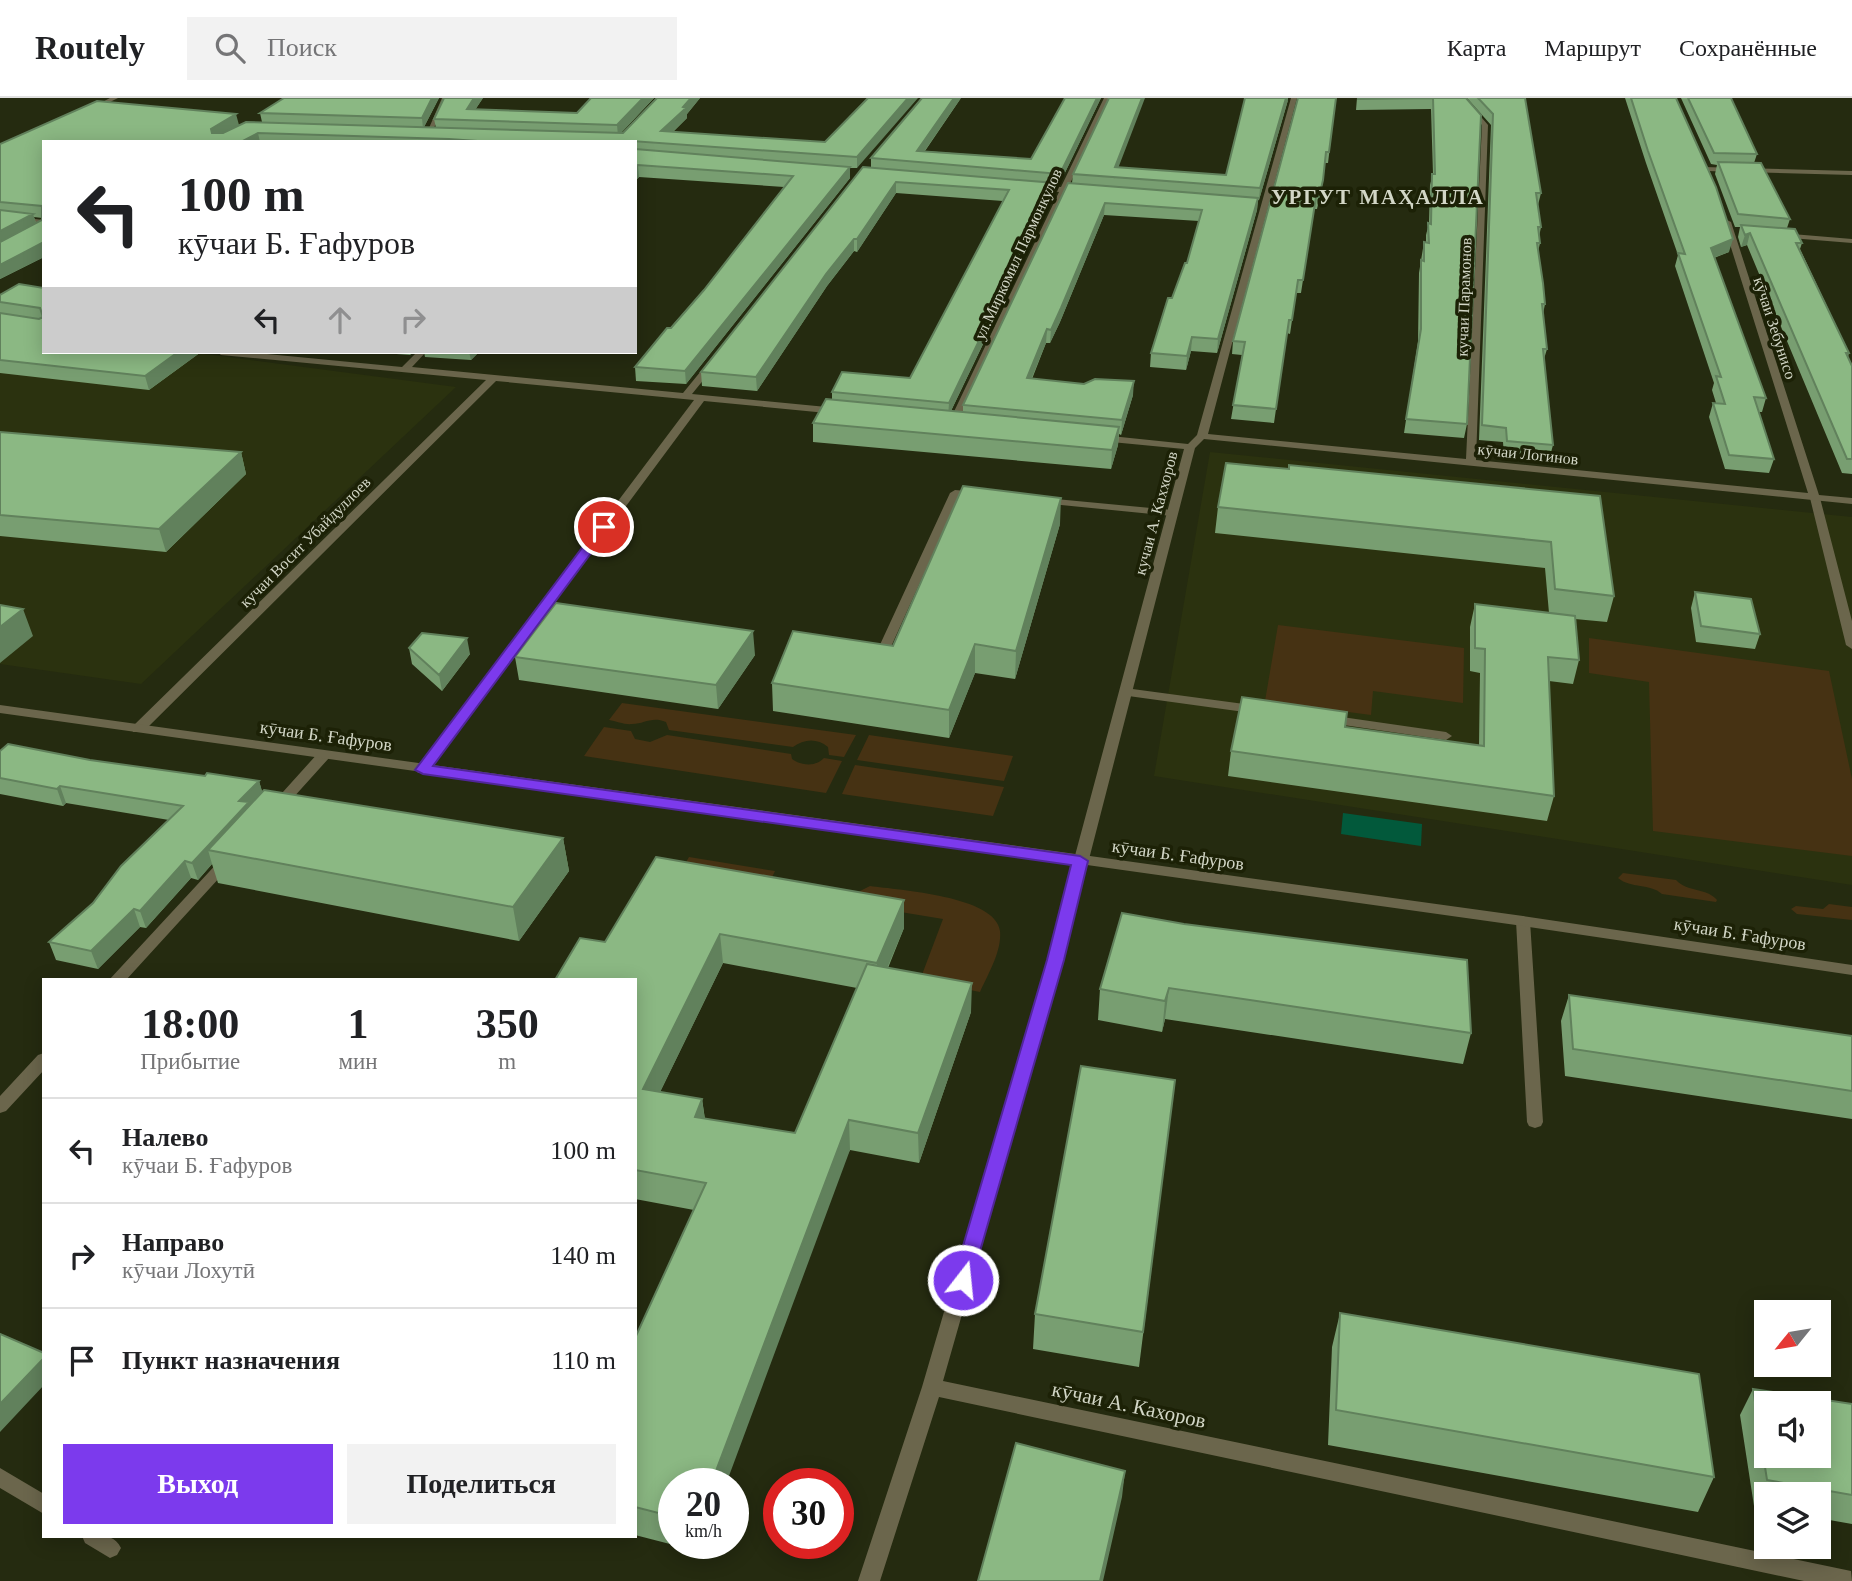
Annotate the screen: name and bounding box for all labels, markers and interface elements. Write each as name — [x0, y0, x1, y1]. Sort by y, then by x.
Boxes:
search box — [187, 17, 677, 80]
icon: search — [211, 29, 249, 67]
text: Routely — [35, 30, 145, 66]
text: Поиск — [267, 33, 337, 62]
text: Карта — [1447, 35, 1506, 61]
text: Маршрут — [1544, 35, 1641, 61]
text: Сохранённые — [1679, 35, 1817, 61]
street label: ул.Миркомил Пармонкулов — [971, 165, 1066, 343]
text: 100 m — [178, 167, 305, 222]
icon: left — [63, 168, 154, 259]
district label: УРГУТ МАҲАЛЛА — [1271, 185, 1485, 209]
text: кӯчаи Б. Ғафуров — [178, 225, 415, 261]
street label: кучаи Парамонов — [1453, 237, 1476, 357]
street label: кӯчаи Зебунисо — [1750, 275, 1800, 382]
icon: left — [248, 301, 286, 339]
icon: ahead — [321, 301, 359, 339]
icon: right — [394, 301, 432, 339]
street label: кӯчаи Логинов — [1477, 440, 1580, 469]
street label: кучаи А. Каххоров — [1131, 449, 1182, 577]
street label: кучаи Восит Убайдуллоев — [236, 473, 375, 611]
pin — [574, 497, 634, 557]
icon: arrive — [585, 508, 623, 546]
street label: кӯчаи Б. Ғафуров — [259, 717, 393, 755]
street label: кӯчаи Б. Ғафуров — [1111, 836, 1245, 874]
street label: кӯчаи Б. Ғафуров — [1673, 914, 1807, 954]
text: 18:00 — [141, 1001, 239, 1047]
text: 1 — [348, 1001, 369, 1047]
text: 350 — [476, 1001, 539, 1047]
text: Прибытие — [140, 1049, 240, 1074]
text: мин — [338, 1049, 378, 1074]
text: m — [498, 1049, 516, 1074]
text: Налево — [122, 1123, 208, 1152]
icon: left — [63, 1132, 101, 1170]
text: 100 m — [550, 1136, 616, 1165]
text: кӯчаи Б. Ғафуров — [122, 1153, 292, 1178]
text: Направо — [122, 1228, 224, 1257]
icon: right — [63, 1237, 101, 1275]
text: 140 m — [550, 1241, 616, 1270]
position arrow — [926, 1243, 1000, 1317]
text: кӯчаи Лохутӣ — [122, 1258, 255, 1283]
north arrow — [1754, 1300, 1830, 1377]
map controls — [1754, 1300, 1831, 1559]
icon: arrive — [63, 1342, 101, 1380]
text: Пункт назначения — [122, 1346, 340, 1375]
text: 110 m — [551, 1346, 616, 1375]
street label: кӯчаи А. Кахоров — [1050, 1377, 1208, 1433]
button: sound — [1754, 1391, 1831, 1468]
button: Выход — [63, 1444, 333, 1524]
button: Поделиться — [347, 1444, 616, 1524]
speed limit sign: 30 — [763, 1468, 854, 1559]
button: layers — [1754, 1482, 1831, 1559]
text: 20 — [686, 1485, 721, 1524]
text: km/h — [685, 1521, 722, 1541]

